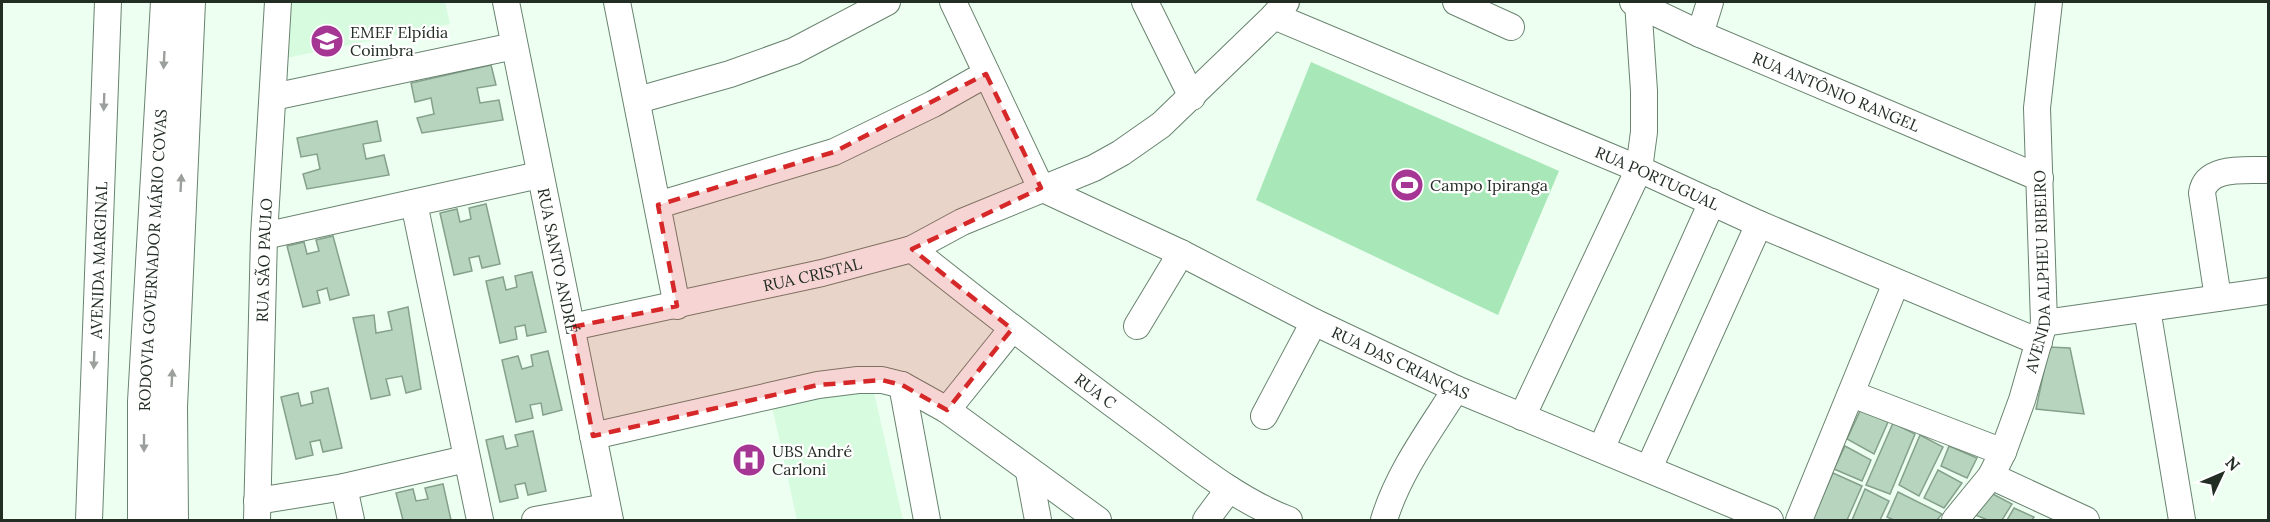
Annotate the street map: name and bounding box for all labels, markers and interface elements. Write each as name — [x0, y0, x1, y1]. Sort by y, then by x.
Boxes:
place label: EMEF Elpídia Coimbra — [350, 22, 448, 60]
school or university icon: EMEF Elpídia Coimbra — [309, 23, 345, 59]
street label: RUA ANTÔNIO RANGEL — [1749, 47, 1923, 136]
one-way arrow — [159, 50, 168, 69]
one-way arrow — [99, 92, 109, 111]
street label: RODOVIA GOVERNADOR MÁRIO COVAS — [134, 109, 171, 411]
street label: RUA PORTUGUAL — [1592, 142, 1722, 214]
sports icon: Campo Ipiranga — [1389, 167, 1425, 203]
street label: AVENIDA ALPHEU RIBEIRO — [2020, 170, 2054, 376]
one-way arrow — [176, 174, 185, 193]
place label: Campo Ipiranga — [1430, 175, 1548, 195]
street label: AVENIDA MARGINAL — [86, 181, 111, 340]
street label: RUA SANTO ANDRÉ — [534, 186, 582, 336]
street label: RUA SÃO PAULO — [252, 197, 276, 323]
street label: RUA CRISTAL — [761, 253, 864, 295]
street label: RUA DAS CRIANÇAS — [1329, 322, 1472, 404]
one-way arrow — [90, 350, 99, 369]
one-way arrow — [168, 369, 177, 388]
street label: RUA C — [1071, 369, 1120, 413]
one-way arrow — [139, 434, 149, 453]
place label: UBS André Carloni — [772, 441, 852, 479]
hospital icon: UBS André Carloni — [731, 442, 767, 478]
north arrow — [2192, 444, 2252, 504]
text: N — [2221, 452, 2244, 475]

